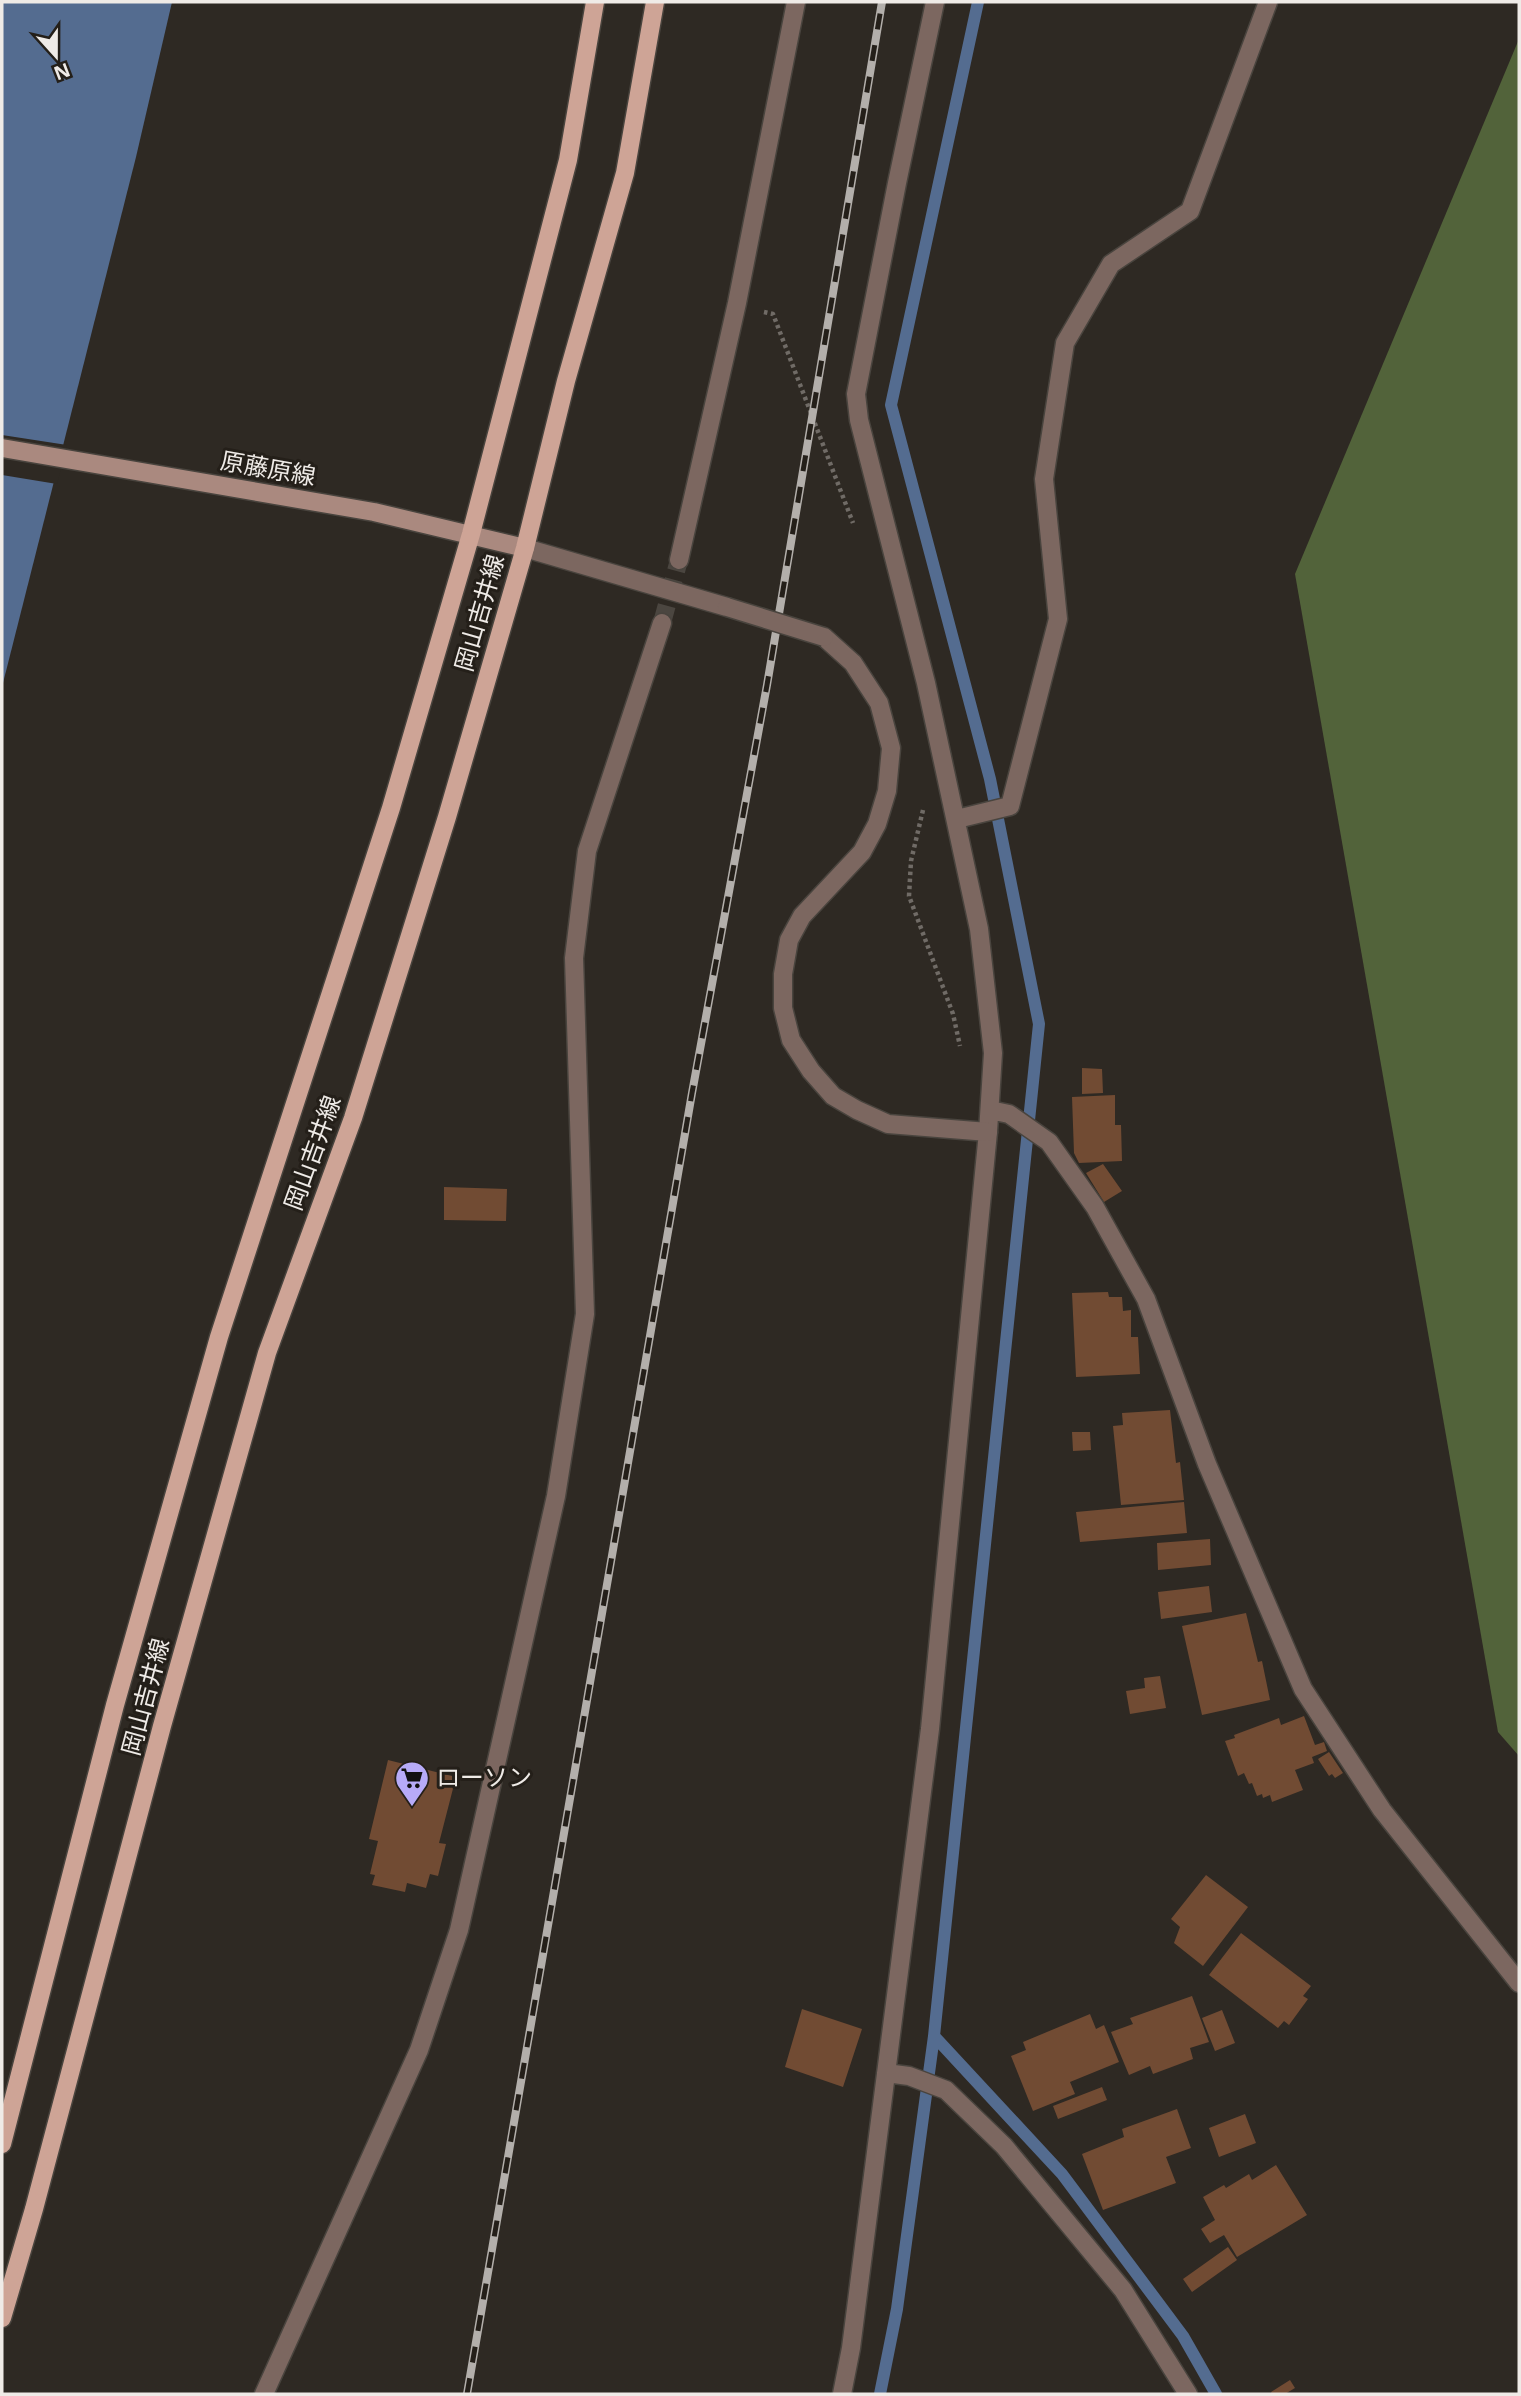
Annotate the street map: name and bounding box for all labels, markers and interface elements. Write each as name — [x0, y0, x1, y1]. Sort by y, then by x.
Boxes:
north arrow — [21, 21, 91, 91]
text: N — [50, 57, 74, 87]
street label: 原藤原線 — [218, 443, 318, 492]
street label: 岡山吉井線 — [446, 550, 511, 675]
street label: 岡山吉井線 — [276, 1090, 348, 1215]
street label: 岡山吉井線 — [113, 1634, 176, 1759]
supermarket icon: ローソン — [393, 1759, 431, 1808]
place label: ローソン — [436, 1760, 532, 1793]

